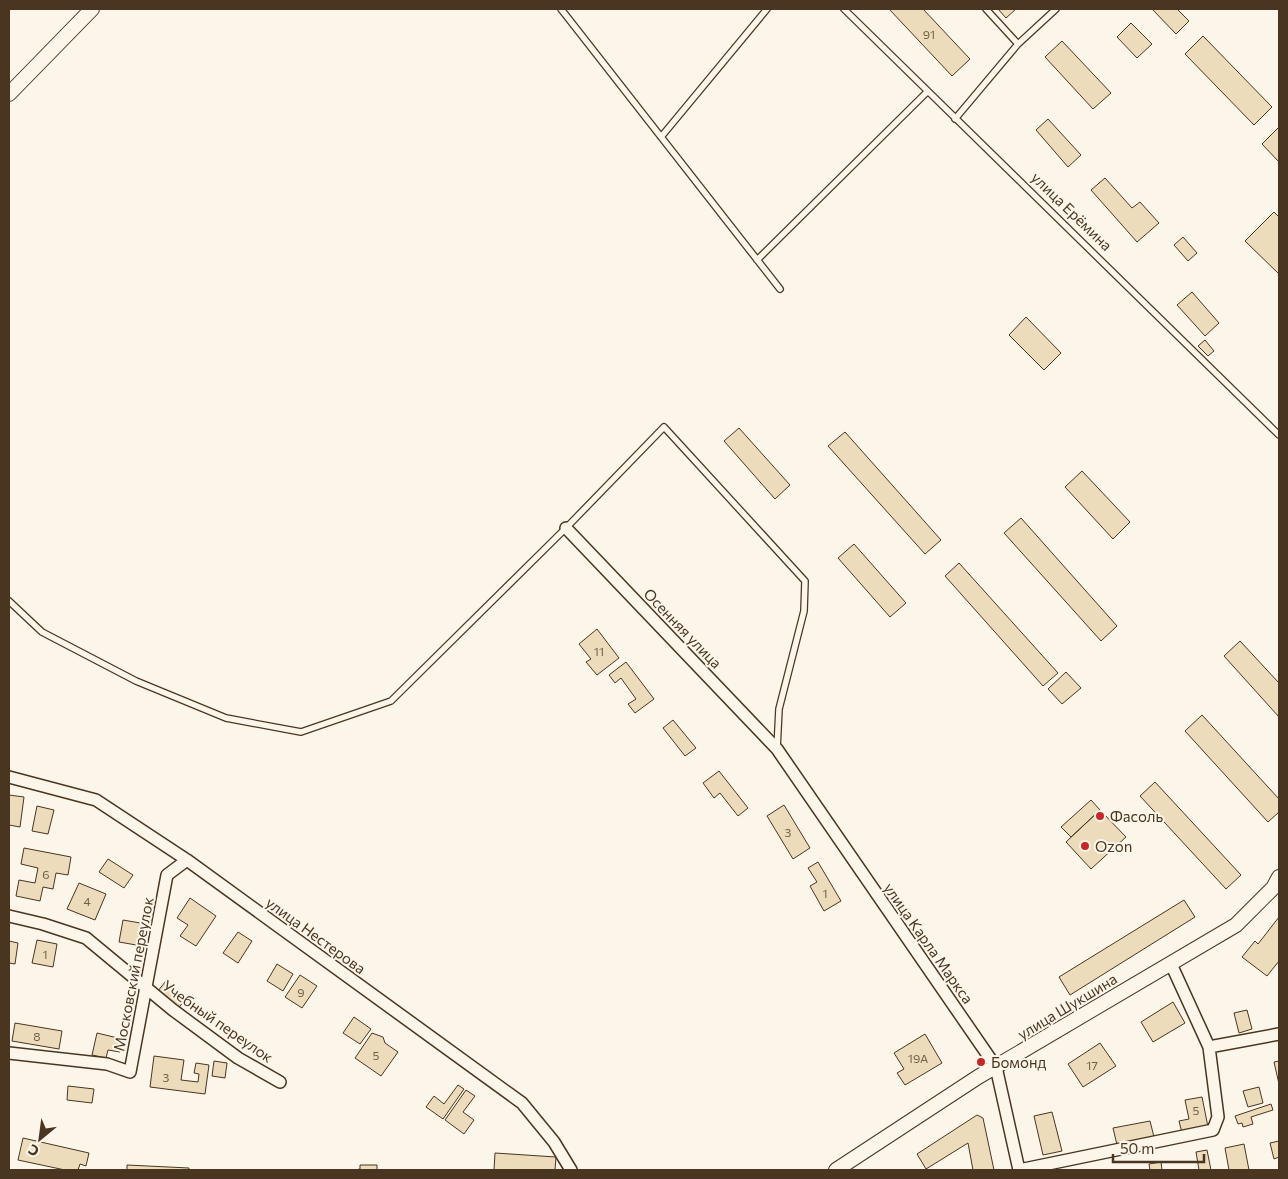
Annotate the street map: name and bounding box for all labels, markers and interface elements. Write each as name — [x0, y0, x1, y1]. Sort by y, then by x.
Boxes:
house number: 91 — [923, 27, 935, 41]
street label: улица Ерёмина — [1028, 168, 1116, 254]
street label: Осенняя улица — [640, 584, 726, 672]
house number: 11 — [594, 644, 604, 658]
place label: Фасоль — [1110, 807, 1164, 825]
marker: Фасоль — [1094, 810, 1106, 822]
house number: 3 — [785, 825, 792, 839]
place label: Ozon — [1095, 837, 1132, 855]
marker: Ozon — [1079, 840, 1091, 852]
house number: 6 — [42, 867, 50, 881]
street label: улица Карла Маркса — [880, 879, 978, 1007]
house number: 1 — [822, 886, 828, 900]
street label: улица Нестерова — [263, 893, 369, 977]
house number: 4 — [83, 894, 91, 908]
street label: Московский переулок — [109, 895, 157, 1053]
house number: 1 — [42, 947, 48, 961]
street label: улица Шукшина — [1014, 969, 1120, 1043]
street label: Учебный переулок — [159, 976, 277, 1066]
house number: 9 — [297, 985, 305, 999]
house number: 8 — [33, 1029, 41, 1043]
house number: 5 — [373, 1048, 380, 1062]
house number: 19А — [908, 1051, 928, 1065]
place label: Бомонд — [991, 1053, 1046, 1071]
marker: Бомонд — [975, 1056, 987, 1068]
house number: 17 — [1086, 1058, 1098, 1072]
house number: 3 — [163, 1070, 170, 1084]
house number: 5 — [1193, 1103, 1200, 1117]
north arrow — [15, 1114, 65, 1164]
scale bar — [1113, 1132, 1204, 1164]
text: 50 m — [1120, 1139, 1154, 1157]
text: С — [25, 1141, 42, 1161]

